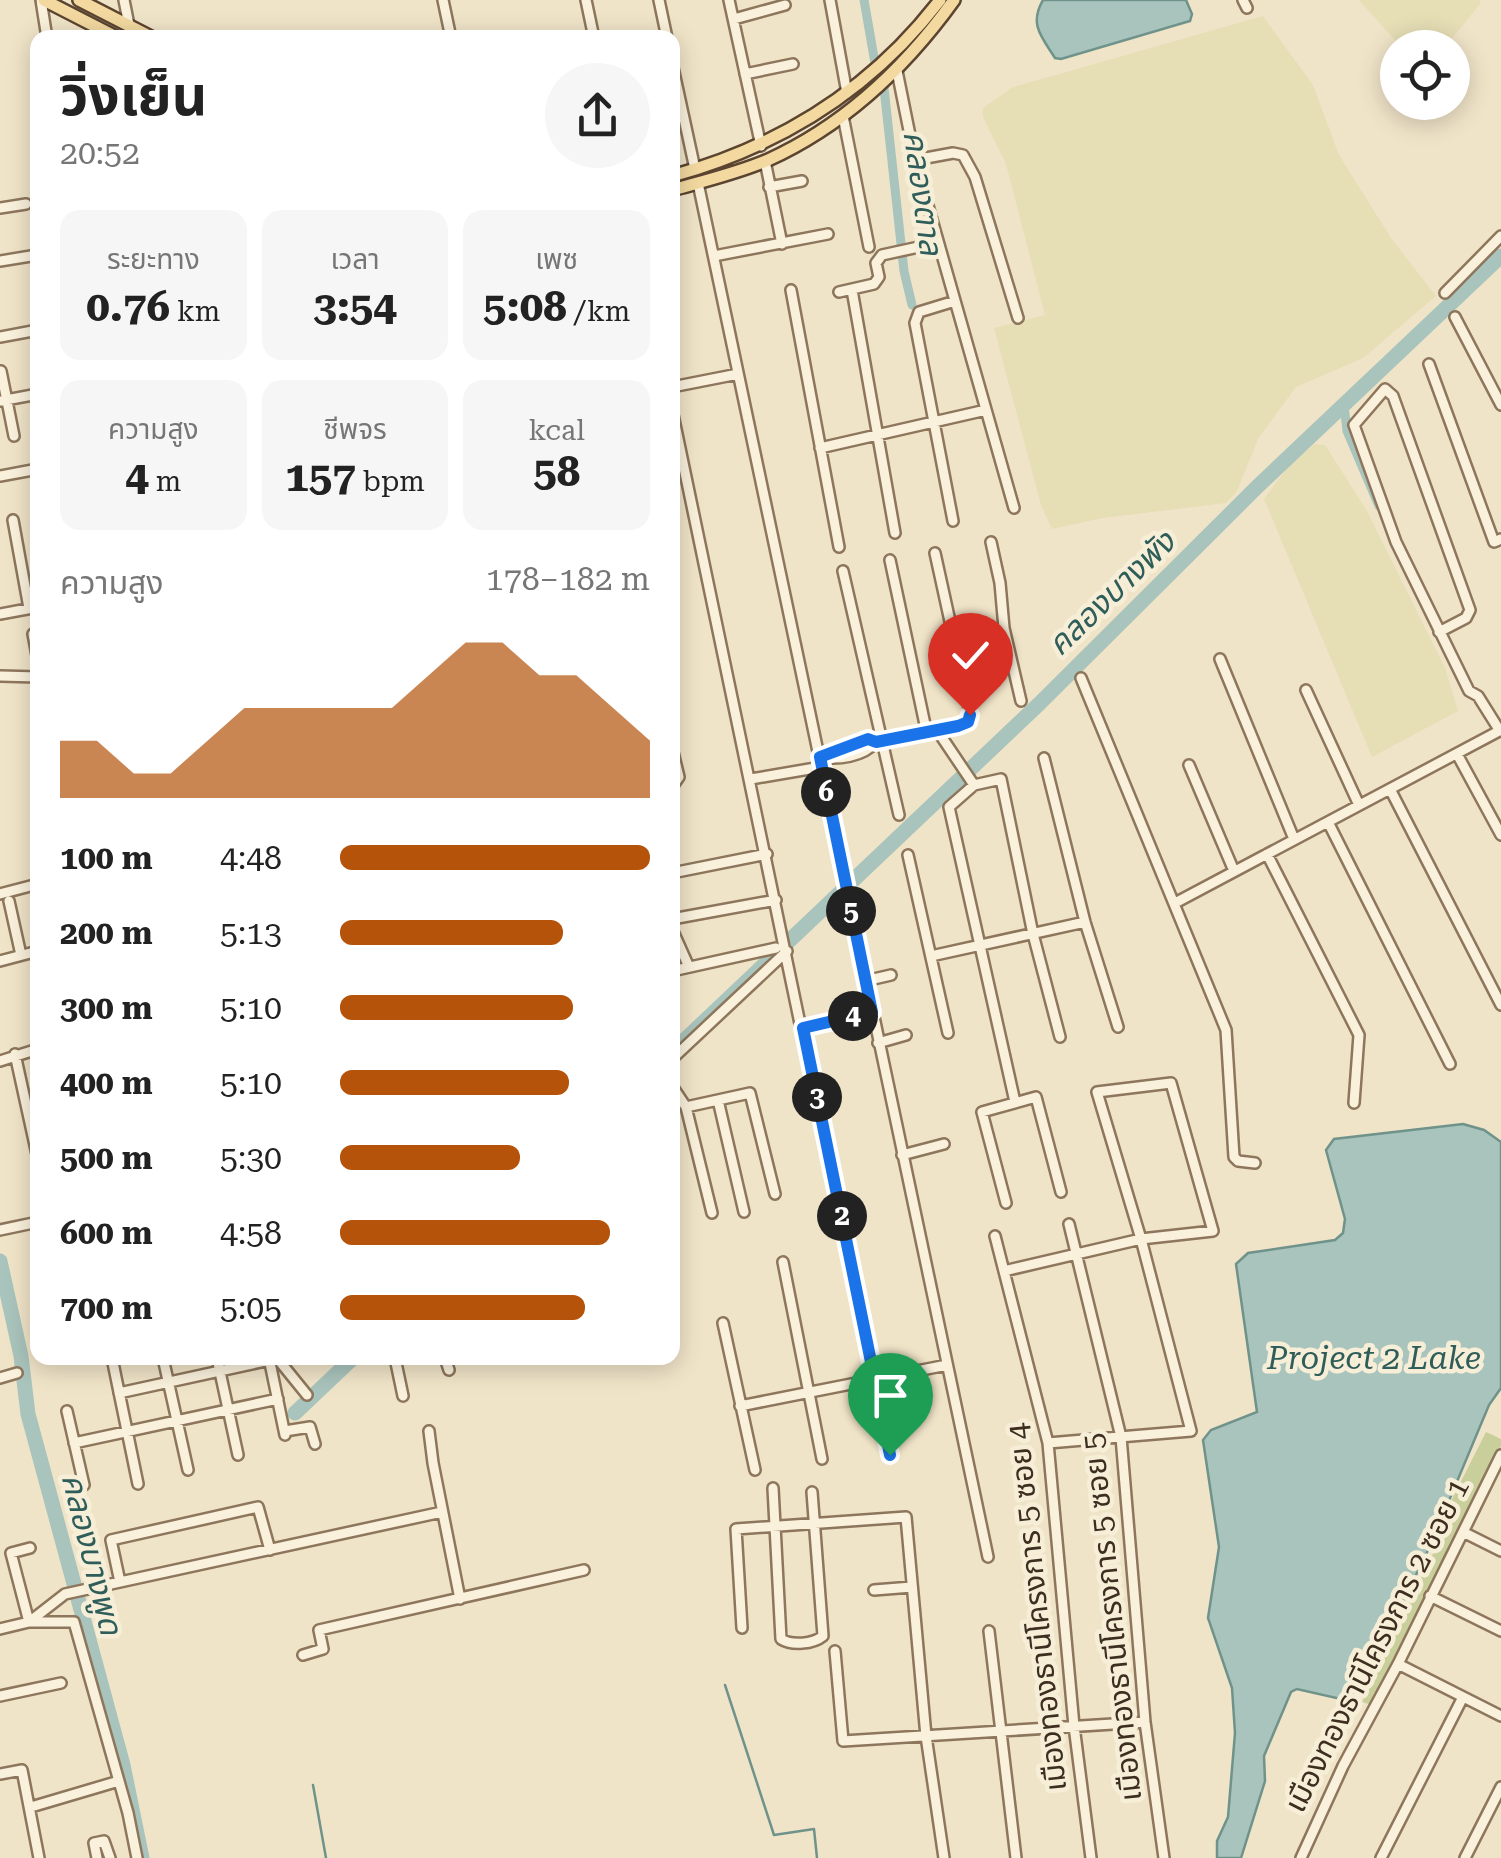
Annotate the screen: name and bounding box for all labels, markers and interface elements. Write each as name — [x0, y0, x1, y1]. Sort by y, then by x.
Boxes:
map controls — [1380, 30, 1470, 120]
button: locate — [1380, 30, 1470, 120]
button: share — [545, 63, 650, 168]
text: วิ่งเย็น — [60, 64, 207, 128]
water label: คลองตาล — [895, 128, 951, 259]
text: 20:52 — [60, 134, 140, 172]
text: ระยะทาง — [107, 243, 200, 276]
text: เวลา — [330, 243, 380, 276]
text: เพซ — [535, 243, 578, 276]
text: 0.76 — [86, 282, 170, 331]
text: 3:54 — [313, 282, 397, 331]
text: 5:08 — [483, 282, 567, 331]
text: km — [170, 295, 220, 328]
text: /km — [567, 295, 630, 328]
text: ความสูง — [108, 413, 199, 446]
text: ชีพจร — [323, 413, 387, 446]
text: kcal — [528, 414, 585, 447]
text: 58 — [533, 447, 580, 496]
text: 4 — [125, 452, 149, 501]
text: 157 — [285, 452, 356, 501]
text: m — [149, 465, 181, 498]
text: bpm — [356, 465, 425, 498]
water label: คลองบางพัง — [1039, 522, 1184, 663]
text: 178–182 m — [486, 560, 650, 598]
text: ความสูง — [60, 564, 164, 602]
pin — [928, 613, 1013, 716]
icon: check — [943, 628, 998, 683]
pin: 6 — [801, 767, 851, 817]
text: 6 — [818, 775, 834, 808]
text: 100 m — [60, 839, 153, 877]
text: 4:48 — [220, 839, 282, 877]
pin: 5 — [826, 886, 876, 936]
text: 5 — [843, 894, 859, 927]
text: 200 m — [60, 914, 153, 952]
text: 5:13 — [220, 914, 282, 952]
text: 300 m — [60, 989, 153, 1027]
text: 5:10 — [220, 989, 282, 1027]
pin: 4 — [828, 991, 878, 1041]
text: 4 — [845, 999, 861, 1032]
text: 400 m — [60, 1064, 153, 1102]
text: 5:10 — [220, 1064, 282, 1102]
pin: 3 — [792, 1072, 842, 1122]
text: 3 — [809, 1080, 825, 1113]
text: 500 m — [60, 1139, 153, 1177]
text: 5:30 — [220, 1139, 282, 1177]
pin: 2 — [817, 1191, 867, 1241]
text: 2 — [834, 1199, 850, 1232]
text: 600 m — [60, 1214, 153, 1252]
text: 4:58 — [220, 1214, 282, 1252]
text: 700 m — [60, 1289, 153, 1327]
text: 5:05 — [220, 1289, 282, 1327]
water label: Project 2 Lake — [1266, 1339, 1481, 1377]
pin — [848, 1353, 933, 1456]
icon: arrive — [863, 1368, 918, 1423]
street label: เมืองทองธานีโครงการ 5 ซอย 4 — [1000, 1421, 1073, 1793]
street label: เมืองทองธานีโครงการ 5 ซอย 5 — [1075, 1431, 1148, 1803]
water label: คลองบางพูด — [53, 1469, 131, 1640]
street label: เมืองทองธานีโครงการ 2 ซอย 1 — [1277, 1472, 1476, 1818]

